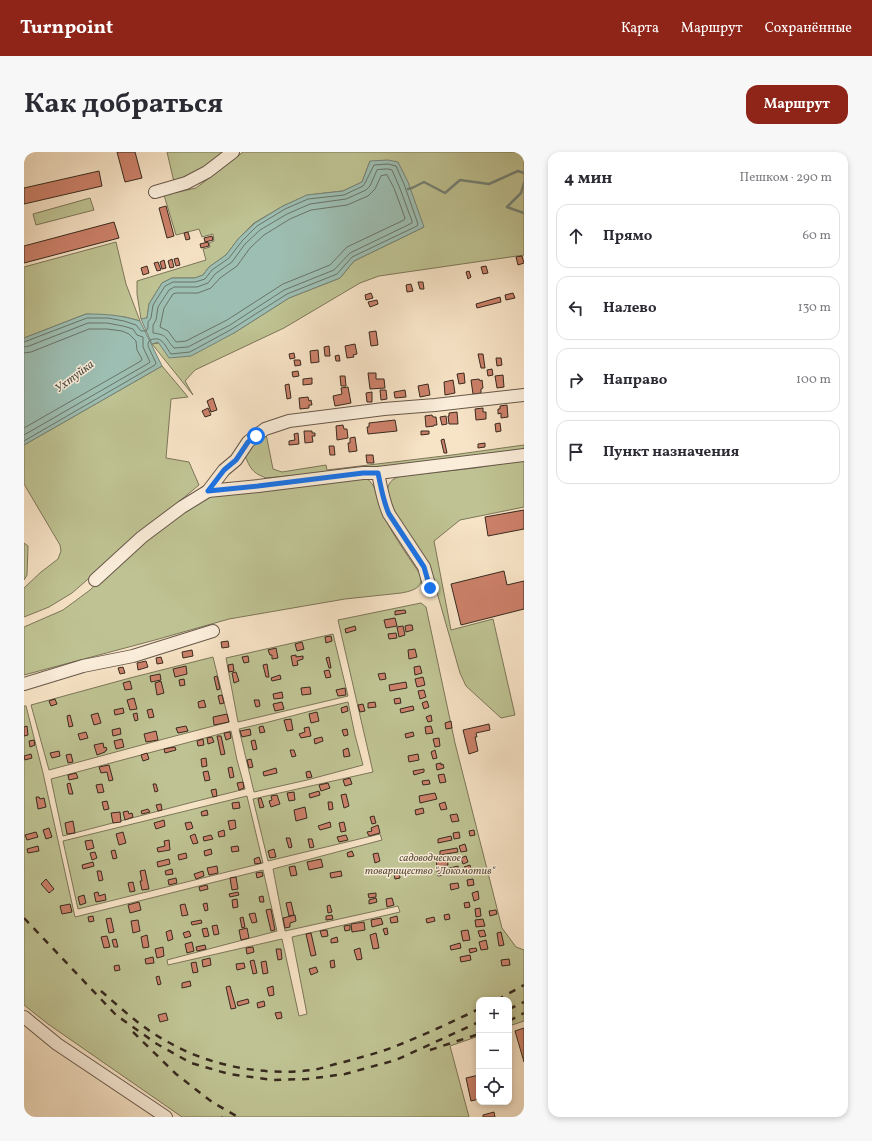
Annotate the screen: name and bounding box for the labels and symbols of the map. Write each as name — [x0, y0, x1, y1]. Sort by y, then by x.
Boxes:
water label: Ухтуйка — [52, 357, 98, 397]
route start — [247, 427, 265, 445]
route end — [421, 579, 439, 597]
park label: садоводческое товарищество "Локомотив" — [365, 851, 496, 879]

